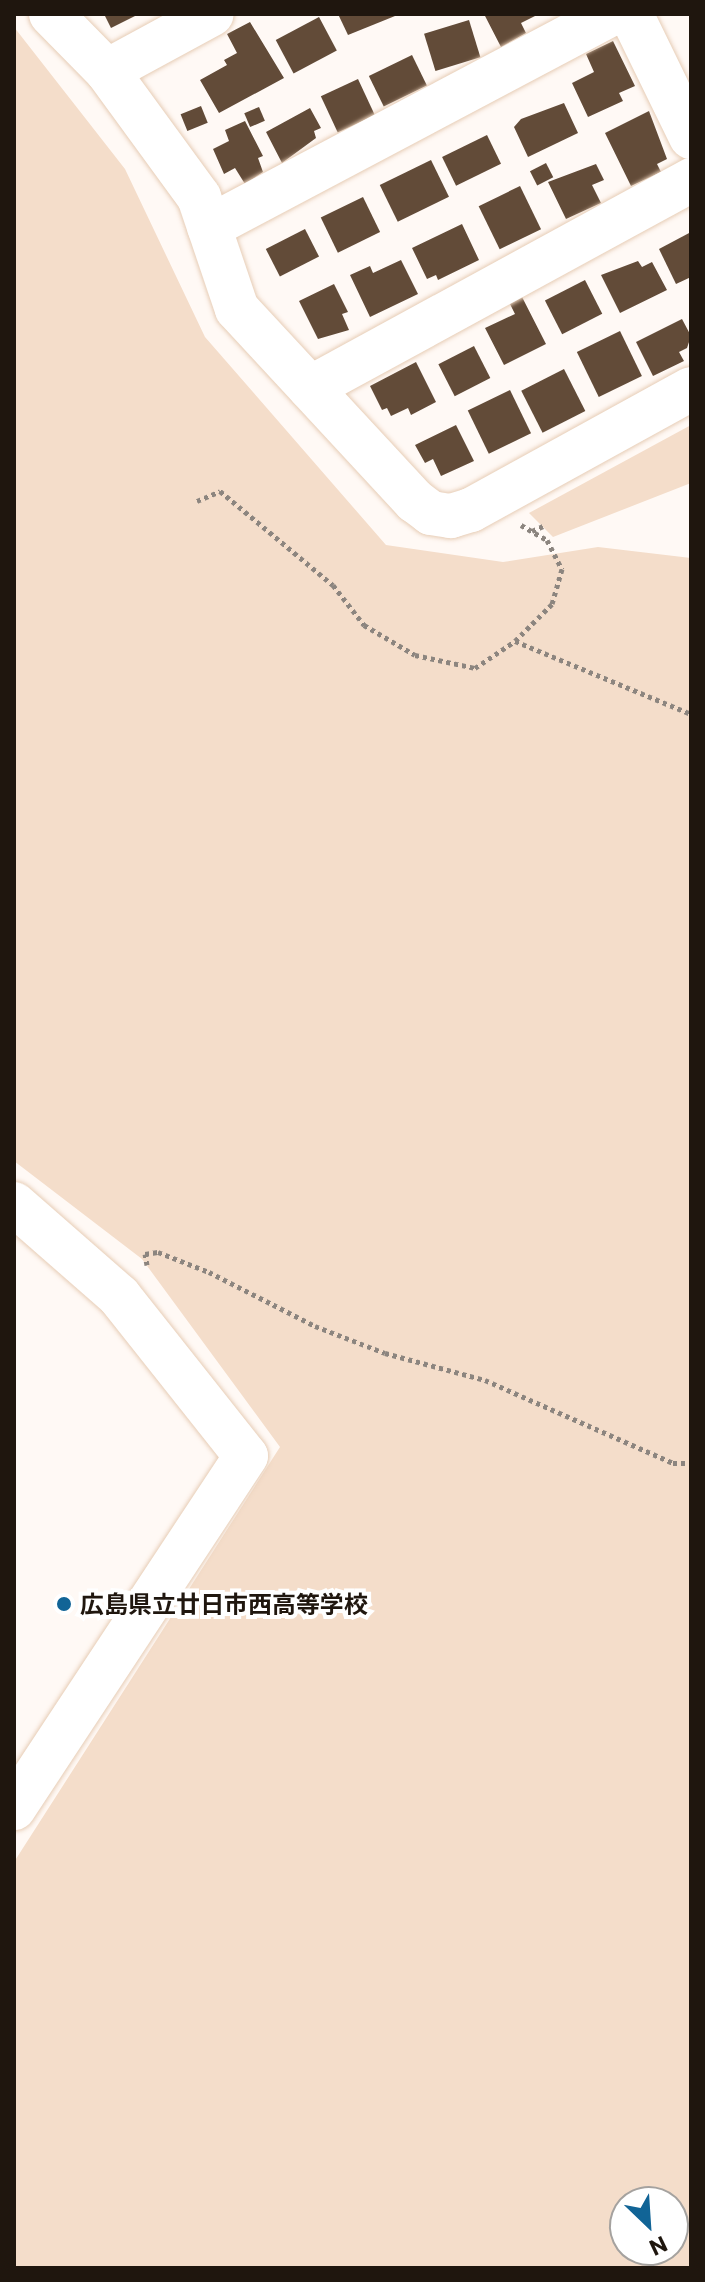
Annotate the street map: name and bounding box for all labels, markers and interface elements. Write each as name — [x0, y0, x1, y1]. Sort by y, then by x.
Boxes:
place label: 広島県立廿日市西高等学校 — [80, 1590, 368, 1618]
marker: 広島県立廿日市西高等学校 — [55, 1595, 73, 1613]
north arrow — [609, 2186, 689, 2266]
text: N — [645, 2231, 672, 2262]

